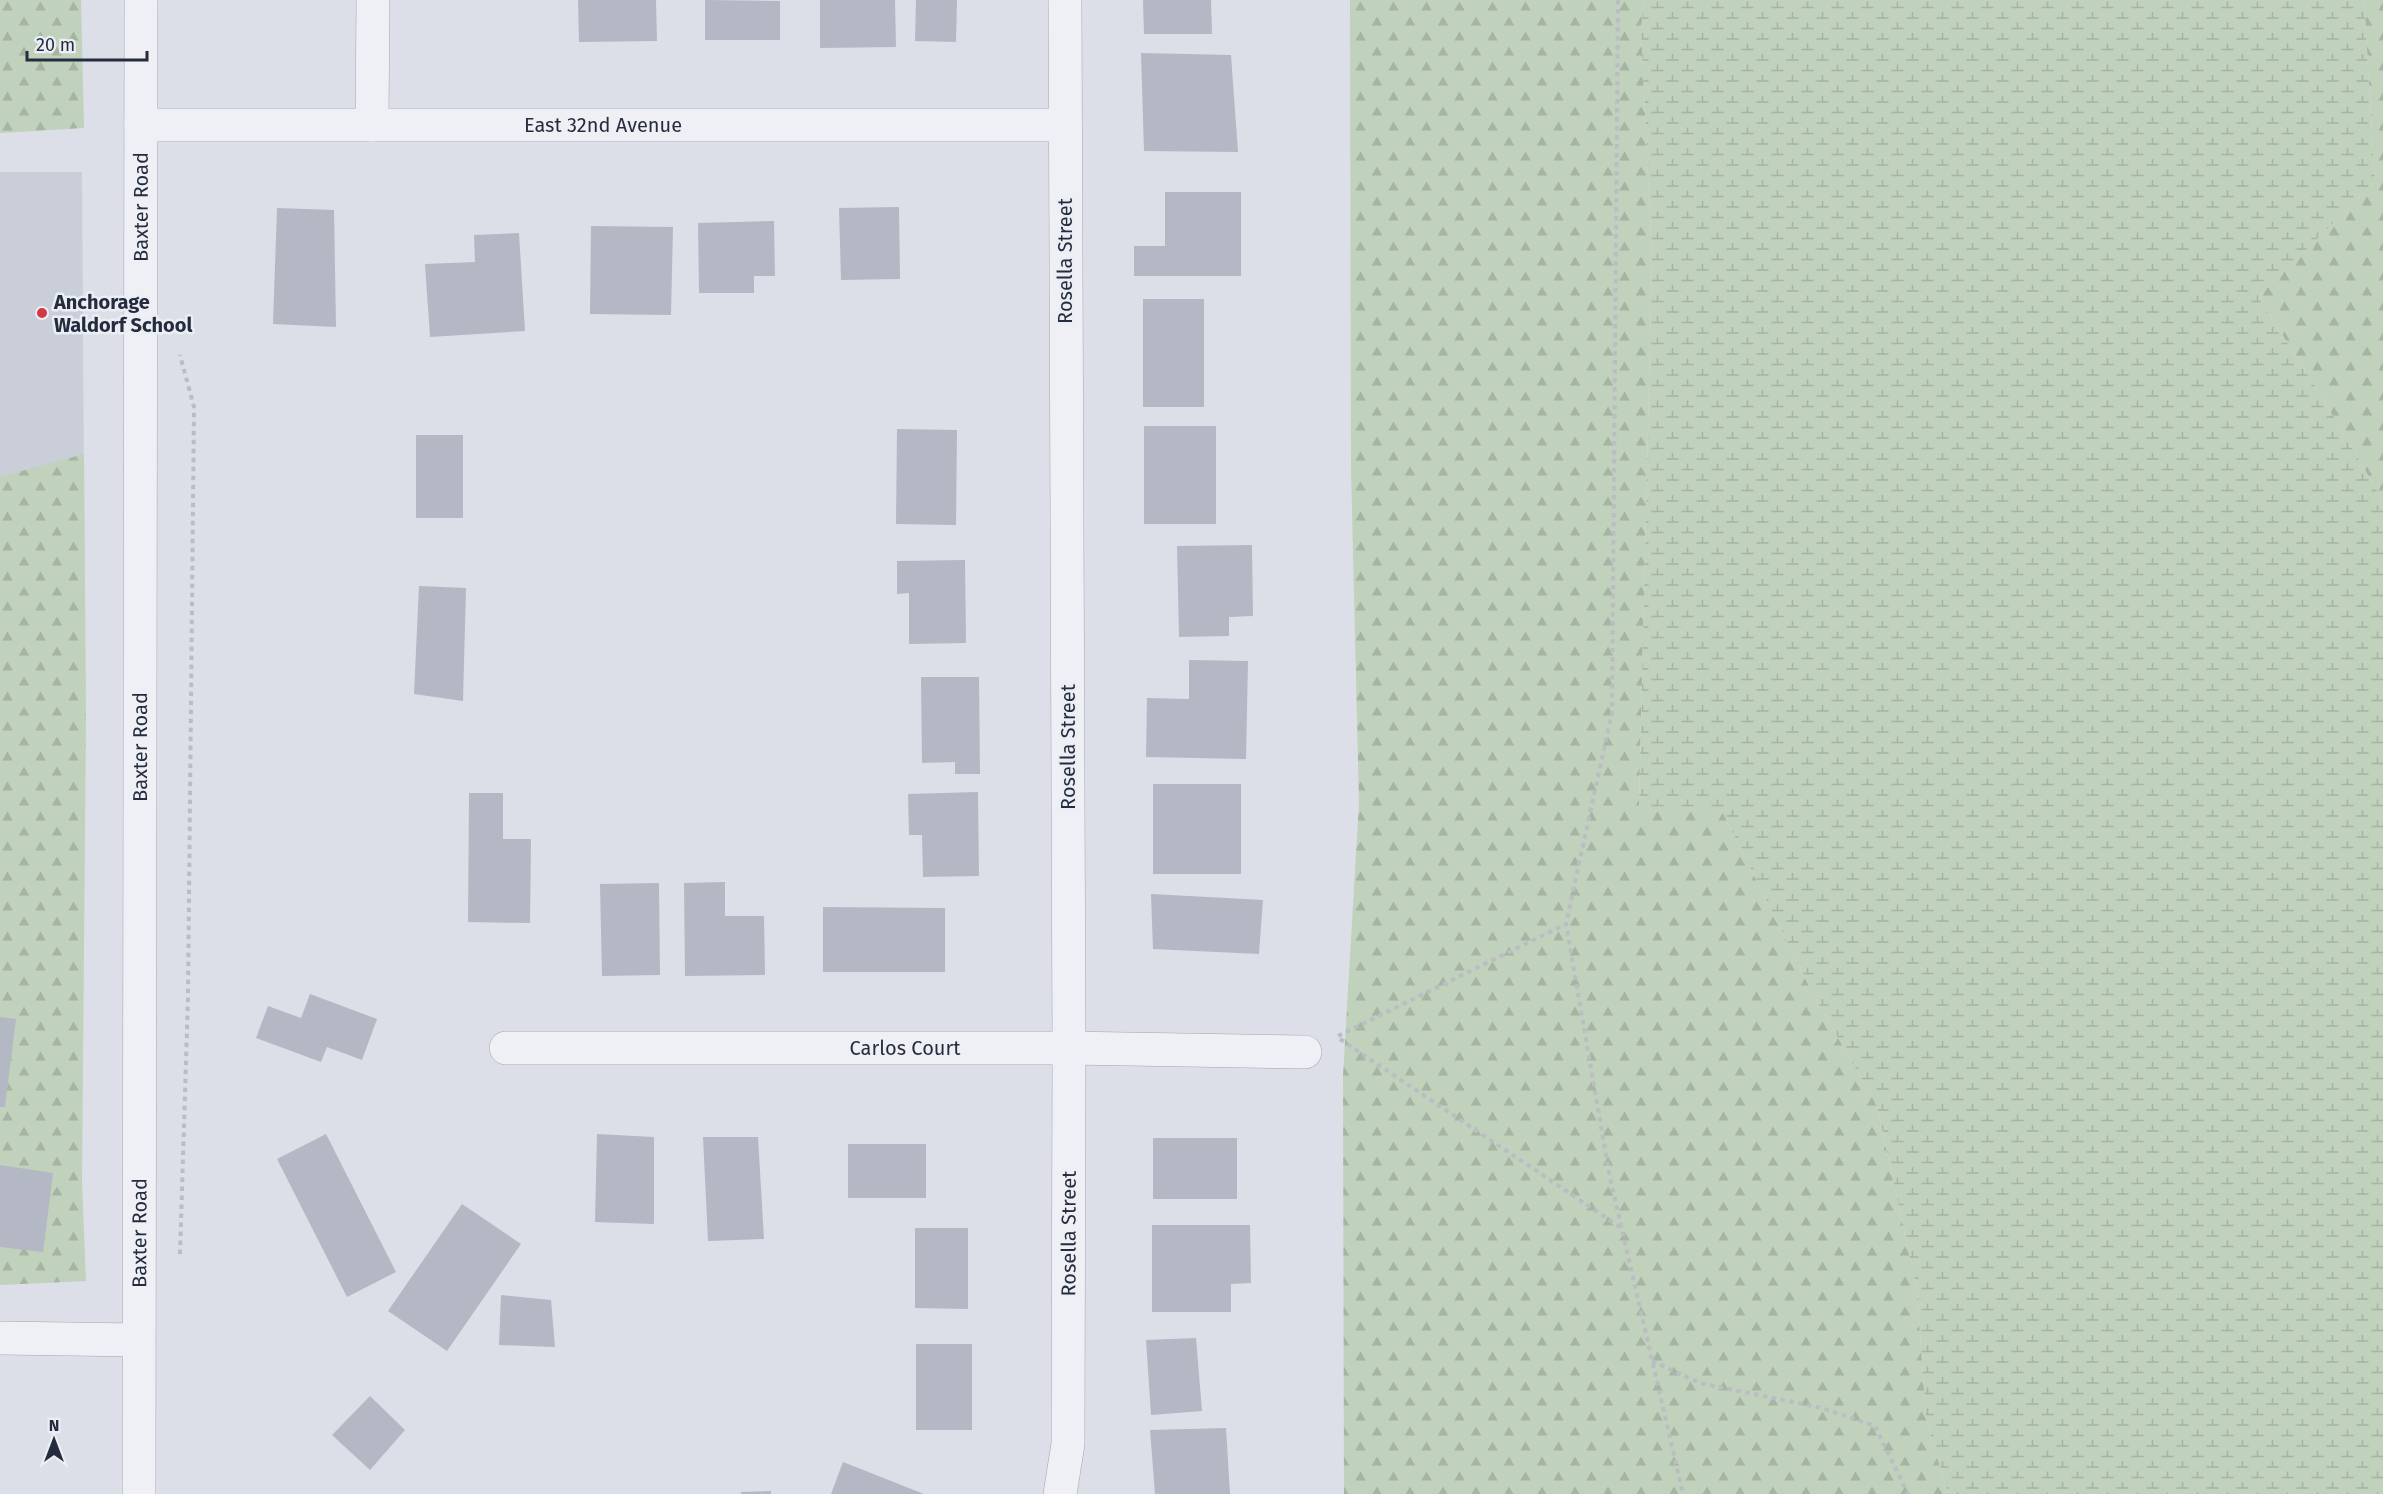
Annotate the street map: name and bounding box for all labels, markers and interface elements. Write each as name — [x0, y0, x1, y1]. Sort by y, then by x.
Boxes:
scale bar — [27, 24, 147, 62]
text: 20 m — [36, 34, 75, 56]
street label: East 32nd Avenue — [524, 113, 682, 137]
street label: Baxter Road — [129, 152, 153, 262]
street label: Rosella Street — [1053, 197, 1077, 324]
place label: Anchorage Waldorf School — [53, 290, 192, 337]
marker: Anchorage Waldorf School — [35, 306, 49, 320]
street label: Rosella Street — [1056, 683, 1080, 810]
street label: Baxter Road — [128, 692, 152, 802]
street label: Carlos Court — [850, 1036, 961, 1060]
street label: Rosella Street — [1056, 1170, 1081, 1297]
street label: Baxter Road — [127, 1178, 151, 1288]
north arrow — [24, 1410, 84, 1470]
text: N — [49, 1416, 59, 1435]

